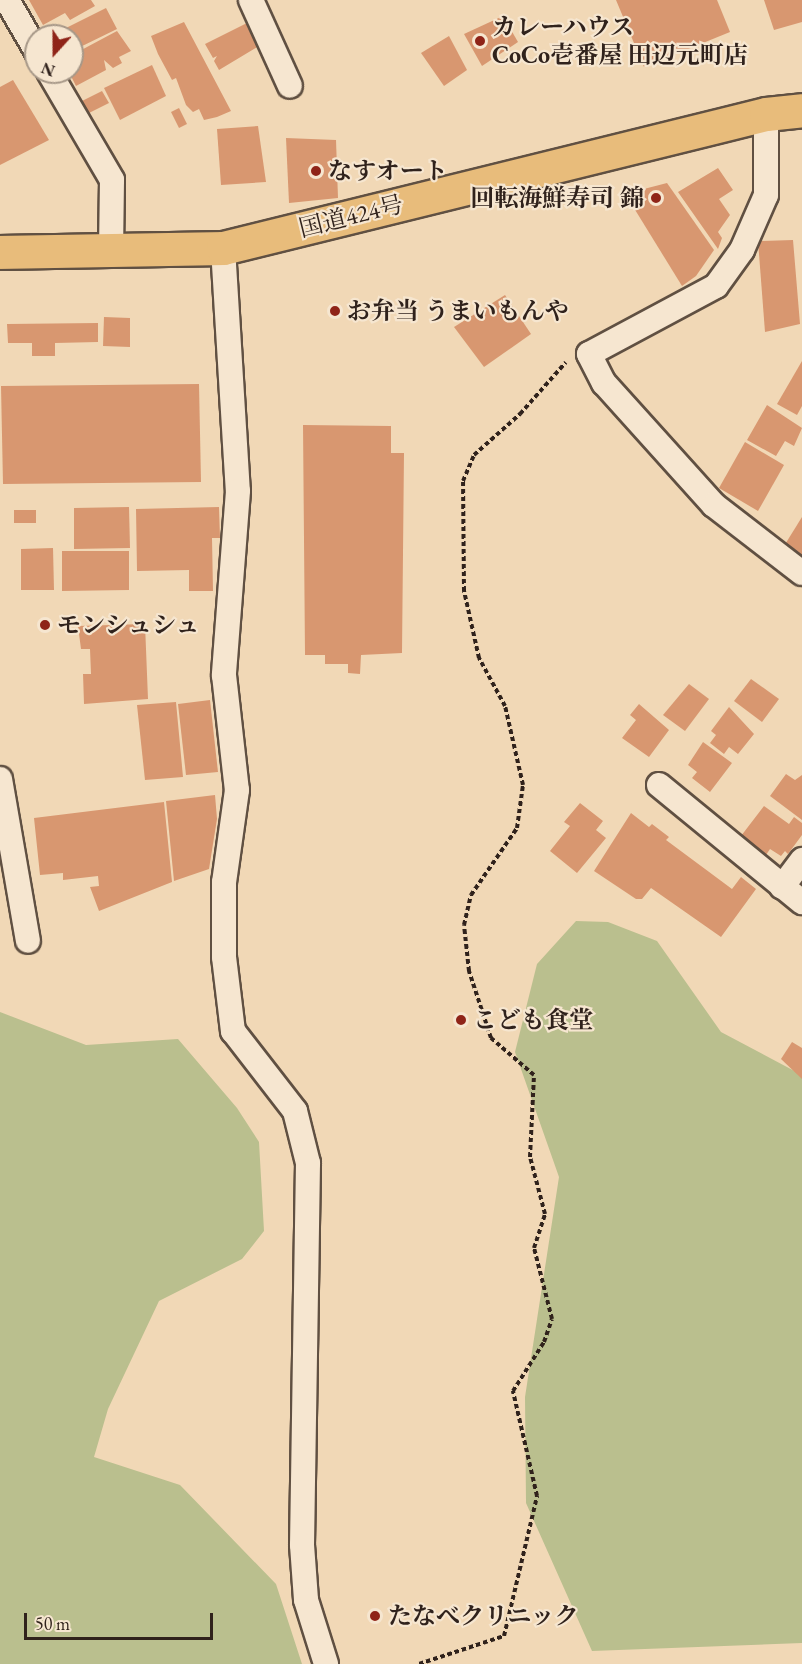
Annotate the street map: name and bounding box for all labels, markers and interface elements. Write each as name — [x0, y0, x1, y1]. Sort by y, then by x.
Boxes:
place label: カレーハウス CoCo壱番屋 田辺元町店 — [492, 13, 748, 69]
north arrow — [24, 24, 84, 84]
marker: カレーハウス CoCo壱番屋 田辺元町店 — [473, 34, 487, 48]
text: N — [38, 57, 58, 82]
place label: なすオート — [328, 157, 448, 185]
marker: なすオート — [309, 164, 323, 178]
place label: 回転海鮮寿司 錦 — [470, 184, 644, 212]
street label: 国道424号 — [296, 189, 406, 243]
marker: 回転海鮮寿司 錦 — [649, 191, 663, 205]
place label: お弁当 うまいもんや — [347, 297, 569, 325]
marker: お弁当 うまいもんや — [328, 304, 342, 318]
place label: モンシュシュ — [57, 611, 201, 639]
marker: モンシュシュ — [38, 618, 52, 632]
place label: こども食堂 — [473, 1006, 593, 1034]
marker: こども食堂 — [454, 1013, 468, 1027]
scale bar — [27, 1601, 216, 1639]
place label: たなべクリニック — [388, 1602, 580, 1630]
marker: たなべクリニック — [366, 1607, 384, 1625]
text: 50 m — [35, 1612, 70, 1635]

